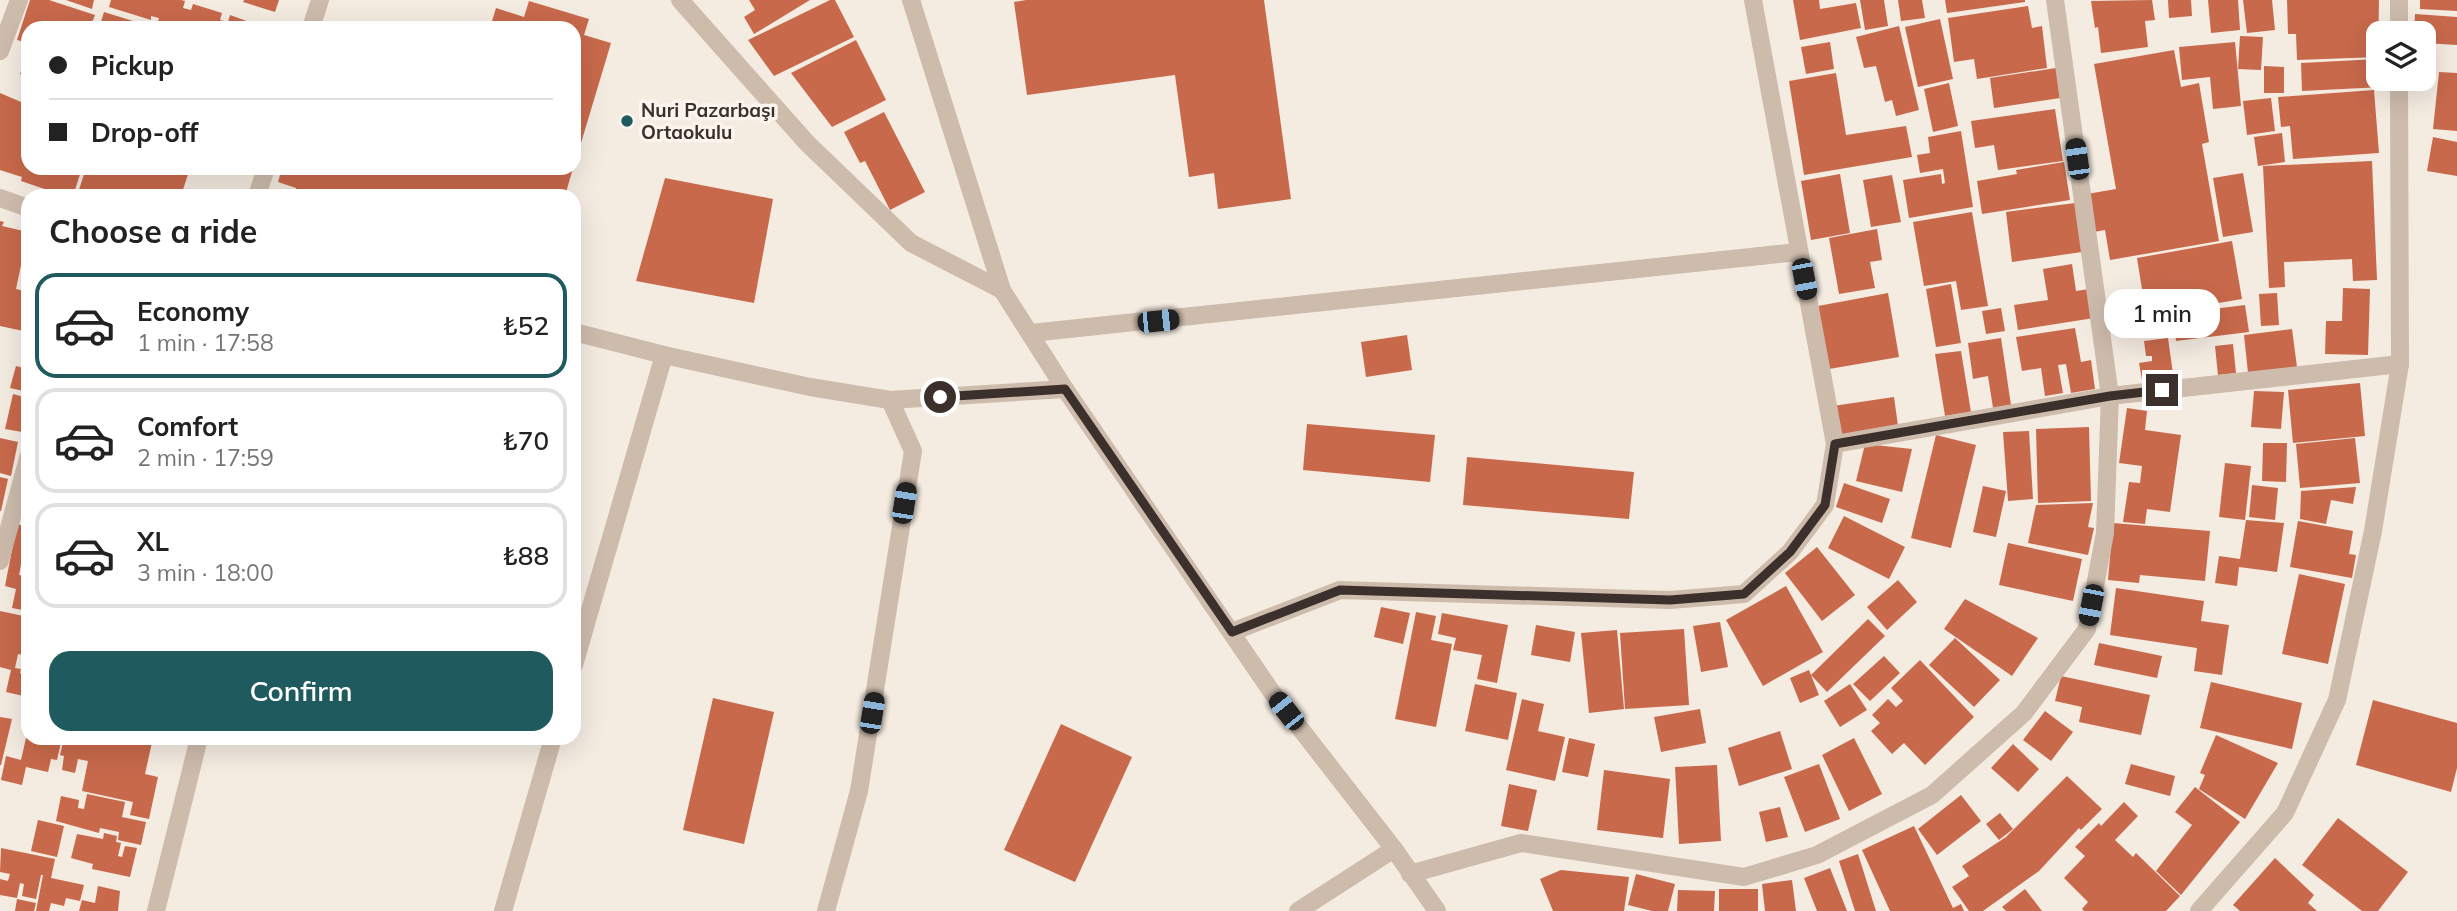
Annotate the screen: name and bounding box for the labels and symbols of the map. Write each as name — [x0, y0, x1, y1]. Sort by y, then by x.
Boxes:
place label: Nuri Pazarbaşı Ortaokulu — [641, 98, 775, 144]
marker: Nuri Pazarbaşı Ortaokulu — [619, 113, 635, 129]
car — [2064, 137, 2091, 181]
car — [1790, 256, 1819, 302]
callout: 1 min — [2104, 288, 2220, 338]
car — [1137, 308, 1180, 334]
route end — [2146, 374, 2178, 406]
route start — [924, 381, 956, 413]
car — [891, 481, 918, 525]
car — [2077, 582, 2106, 628]
car — [1265, 688, 1308, 734]
car — [859, 691, 886, 735]

